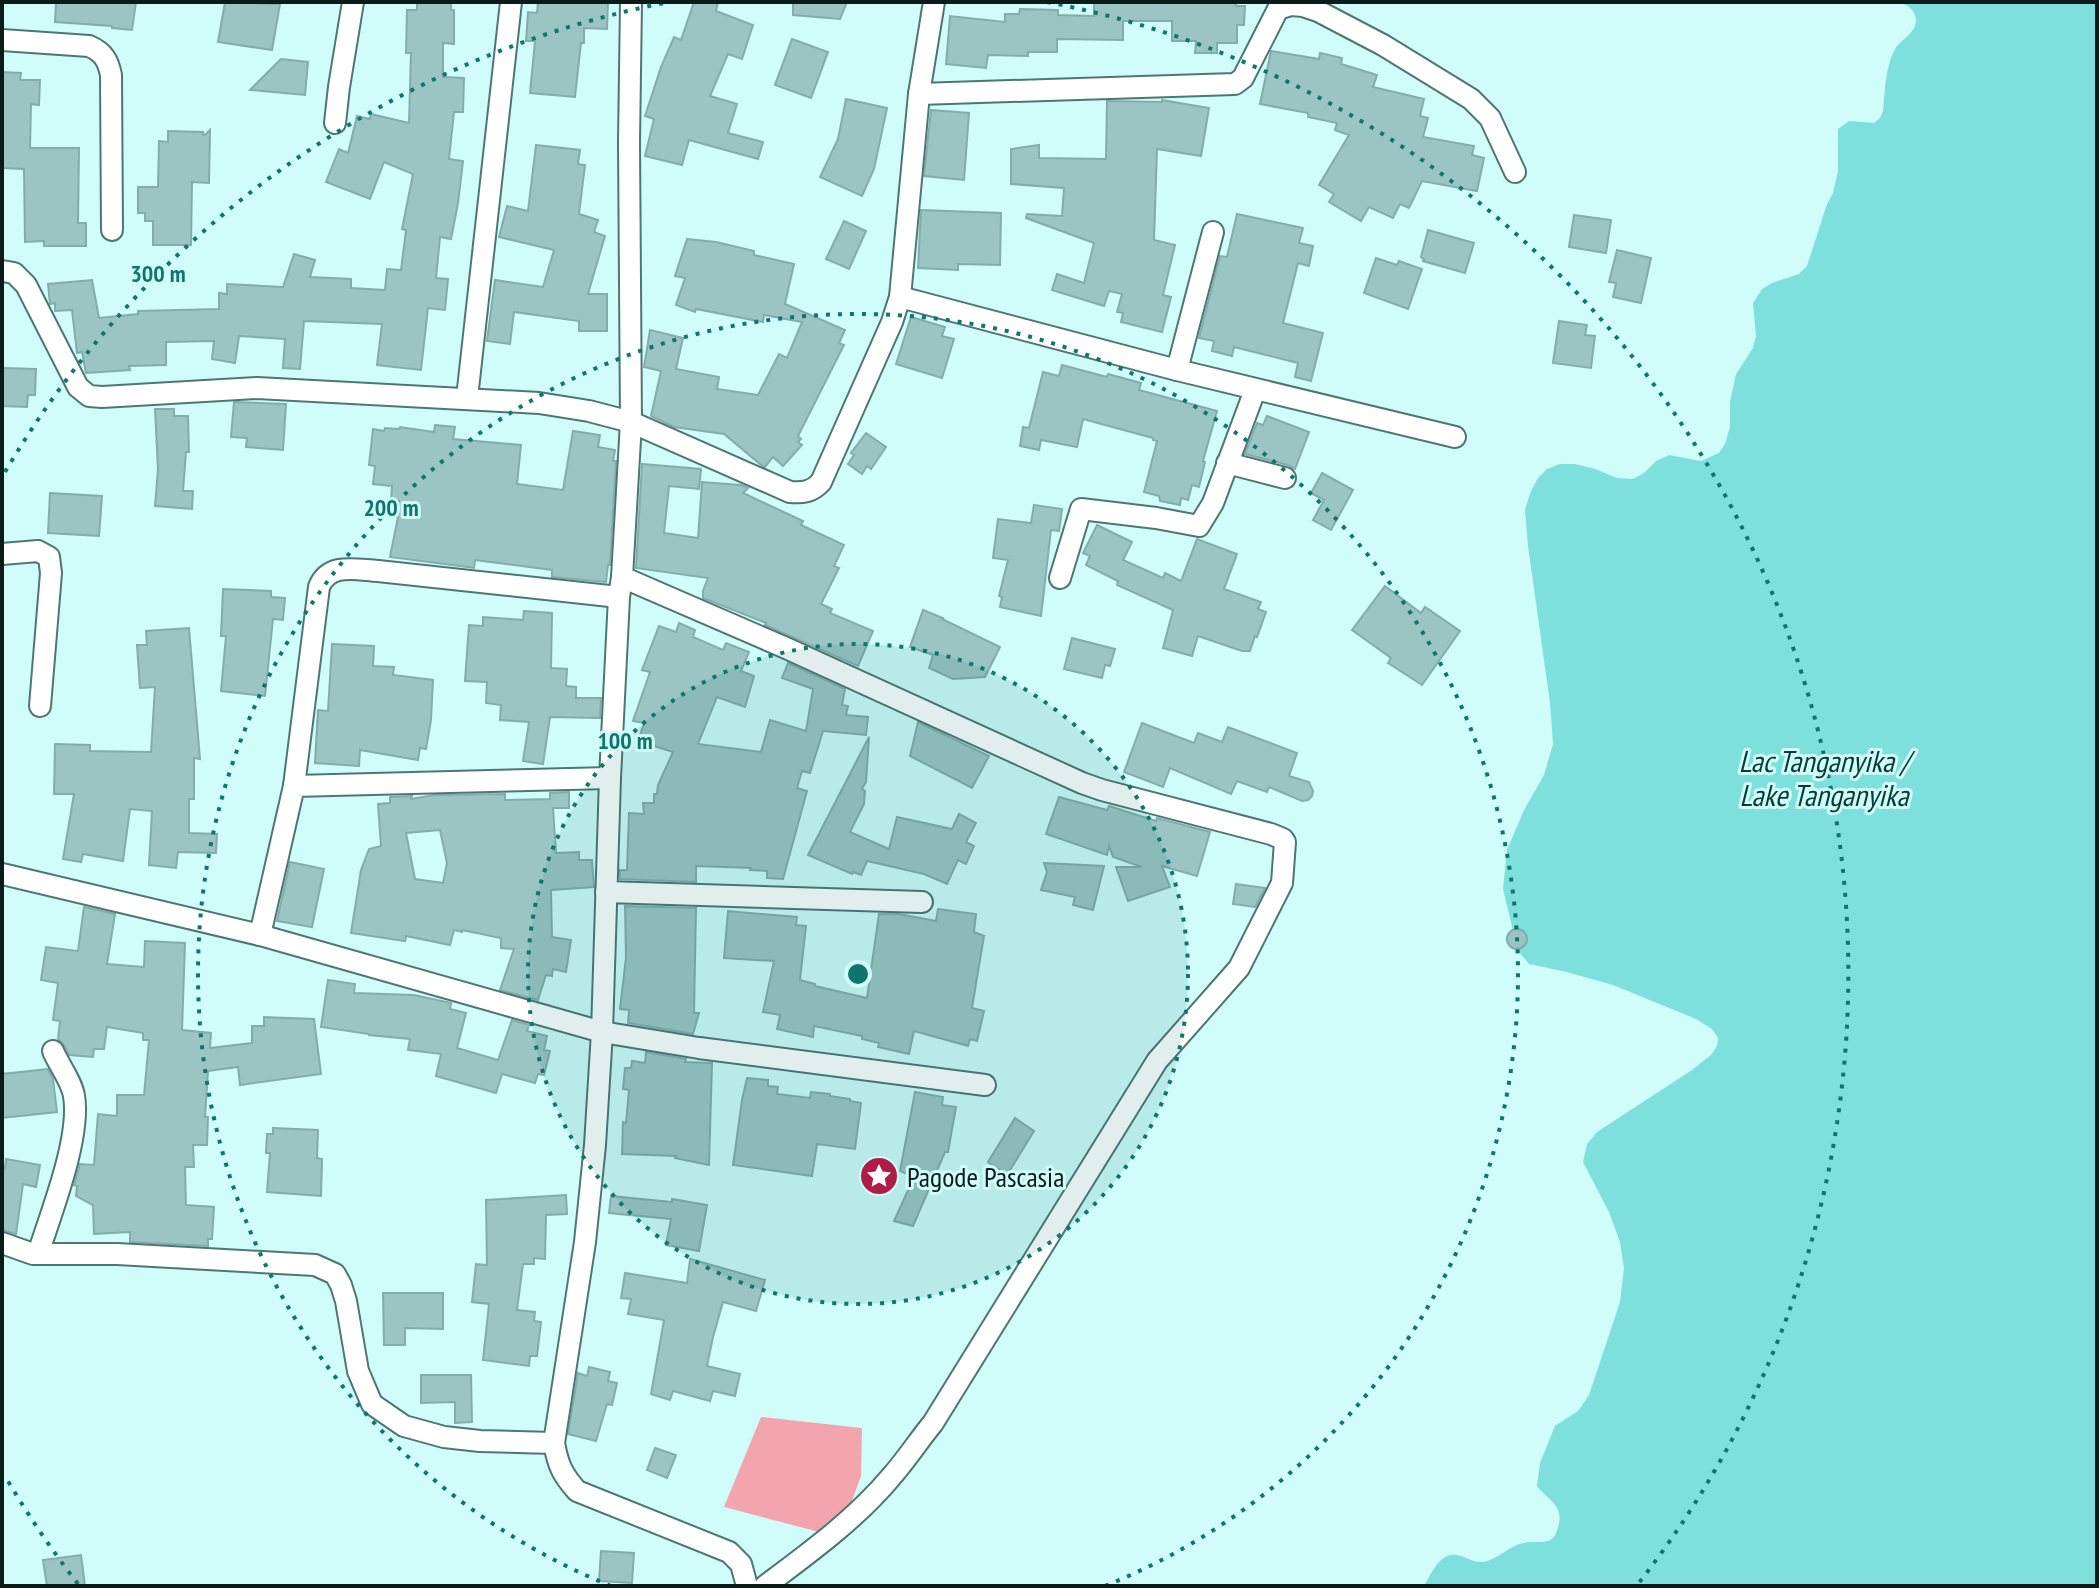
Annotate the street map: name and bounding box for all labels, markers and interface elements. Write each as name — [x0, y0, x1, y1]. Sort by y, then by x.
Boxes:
text: 300 m — [130, 258, 186, 289]
text: 200 m — [363, 492, 419, 523]
text: 100 m — [597, 725, 653, 756]
water label: Lac Tanganyika / Lake Tanganyika — [1739, 741, 1915, 814]
centre of rings — [844, 960, 872, 988]
place icon: Pagode Pascasia — [858, 1155, 900, 1197]
place label: Pagode Pascasia — [907, 1158, 1064, 1195]

